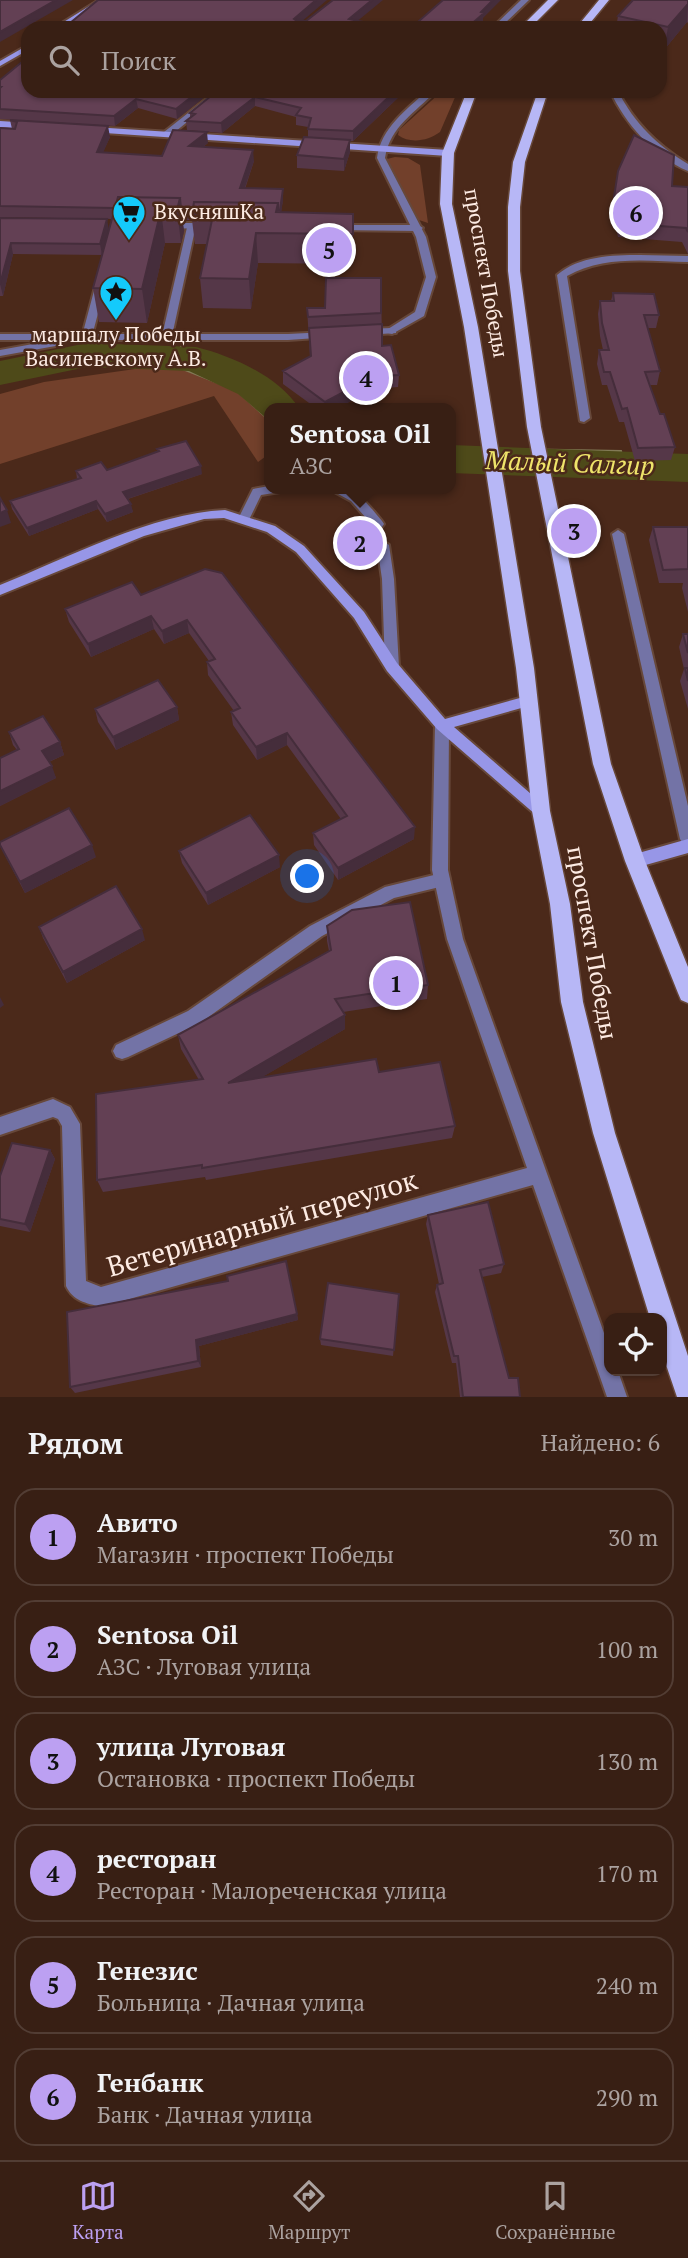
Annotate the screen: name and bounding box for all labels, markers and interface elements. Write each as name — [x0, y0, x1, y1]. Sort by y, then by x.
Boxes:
search box — [21, 21, 667, 98]
icon: search — [45, 41, 83, 79]
text: Поиск — [101, 43, 176, 77]
street label: проспект Победы — [458, 186, 516, 360]
pin: 6 — [613, 187, 659, 239]
supermarket icon: ВкусняшКа — [110, 193, 148, 242]
place label: ВкусняшКа — [154, 197, 264, 225]
pin: 5 — [306, 224, 352, 276]
place icon: маршалу Победы Василевскому А.В. — [97, 273, 135, 322]
place label: маршалу Победы Василевскому А.В. — [25, 320, 207, 372]
pin: 4 — [343, 352, 389, 404]
popup — [264, 403, 456, 494]
text: Sentosa Oil — [289, 416, 431, 450]
water label: Малый Салгир — [484, 442, 655, 482]
text: АЗС — [289, 450, 333, 481]
pin: 3 — [551, 505, 597, 557]
pin: 2 — [337, 517, 383, 569]
street label: проспект Победы — [560, 843, 626, 1042]
your location — [290, 859, 324, 893]
pin: 1 — [373, 957, 419, 1009]
street label: Ветеринарный переулок — [102, 1160, 422, 1285]
map controls — [604, 1313, 667, 1376]
button: locate — [604, 1313, 667, 1376]
text: Рядом — [28, 1423, 123, 1463]
text: Найдено: 6 — [541, 1427, 660, 1458]
text: Авито — [97, 1505, 178, 1539]
text: 1 — [47, 1522, 60, 1553]
text: 30 m — [608, 1522, 658, 1553]
text: Магазин · проспект Победы — [97, 1539, 394, 1570]
text: Sentosa Oil — [97, 1617, 238, 1651]
text: 2 — [47, 1634, 60, 1665]
text: 100 m — [596, 1634, 658, 1665]
text: АЗС · Луговая улица — [97, 1651, 311, 1682]
text: улица Луговая — [97, 1729, 285, 1763]
text: 3 — [47, 1746, 60, 1777]
text: 130 m — [596, 1746, 658, 1777]
text: Остановка · проспект Победы — [97, 1763, 415, 1794]
text: ресторан — [97, 1841, 216, 1875]
text: 4 — [47, 1858, 60, 1889]
text: 170 m — [596, 1858, 658, 1889]
text: Ресторан · Малореченская улица — [97, 1875, 447, 1906]
text: Генезис — [97, 1953, 198, 1987]
text: 5 — [47, 1970, 60, 2001]
text: 240 m — [596, 1970, 658, 2001]
text: Больница · Дачная улица — [97, 1987, 365, 2018]
text: Генбанк — [97, 2065, 203, 2099]
text: 6 — [47, 2082, 60, 2113]
text: 290 m — [596, 2082, 658, 2113]
text: Банк · Дачная улица — [97, 2099, 313, 2130]
tab: Карта — [72, 2177, 124, 2244]
tab: Маршрут — [268, 2177, 351, 2244]
tab: Сохранённые — [495, 2177, 616, 2244]

